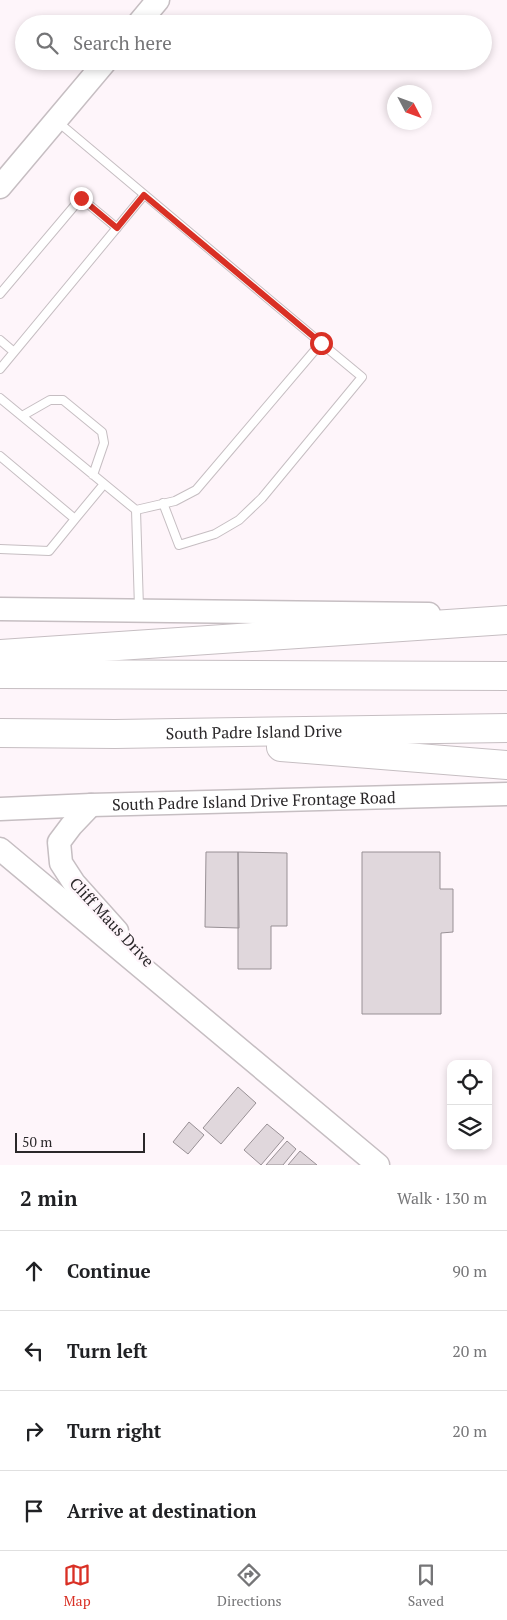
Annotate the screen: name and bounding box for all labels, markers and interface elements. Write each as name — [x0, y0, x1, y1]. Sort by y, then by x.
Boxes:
search box — [15, 15, 492, 70]
icon: search — [33, 29, 61, 57]
text: Search here — [73, 30, 172, 55]
north arrow — [387, 85, 432, 130]
route end — [70, 187, 93, 210]
route start — [310, 332, 333, 355]
street label: South Padre Island Drive — [166, 720, 342, 744]
street label: South Padre Island Drive Frontage Road — [112, 786, 396, 815]
street label: Cliff Maus Drive — [65, 872, 159, 972]
map controls — [447, 1060, 492, 1150]
button: locate — [447, 1060, 492, 1105]
button: layers — [447, 1105, 492, 1150]
scale bar — [15, 1130, 145, 1153]
text: 50 m — [22, 1132, 52, 1151]
text: 2 min — [20, 1184, 77, 1212]
text: Walk · 130 m — [397, 1187, 487, 1209]
icon: ahead — [20, 1257, 48, 1285]
text: Continue — [67, 1258, 151, 1283]
text: 90 m — [452, 1260, 487, 1282]
icon: left — [20, 1337, 48, 1365]
text: Turn left — [67, 1338, 148, 1363]
text: 20 m — [452, 1340, 487, 1362]
icon: right — [20, 1417, 48, 1445]
text: Turn right — [67, 1418, 161, 1443]
text: 20 m — [452, 1420, 487, 1442]
icon: arrive — [20, 1497, 48, 1525]
text: Arrive at destination — [67, 1498, 256, 1523]
tab: Map — [63, 1561, 91, 1610]
tab: Directions — [217, 1561, 282, 1610]
tab: Saved — [408, 1561, 444, 1610]

